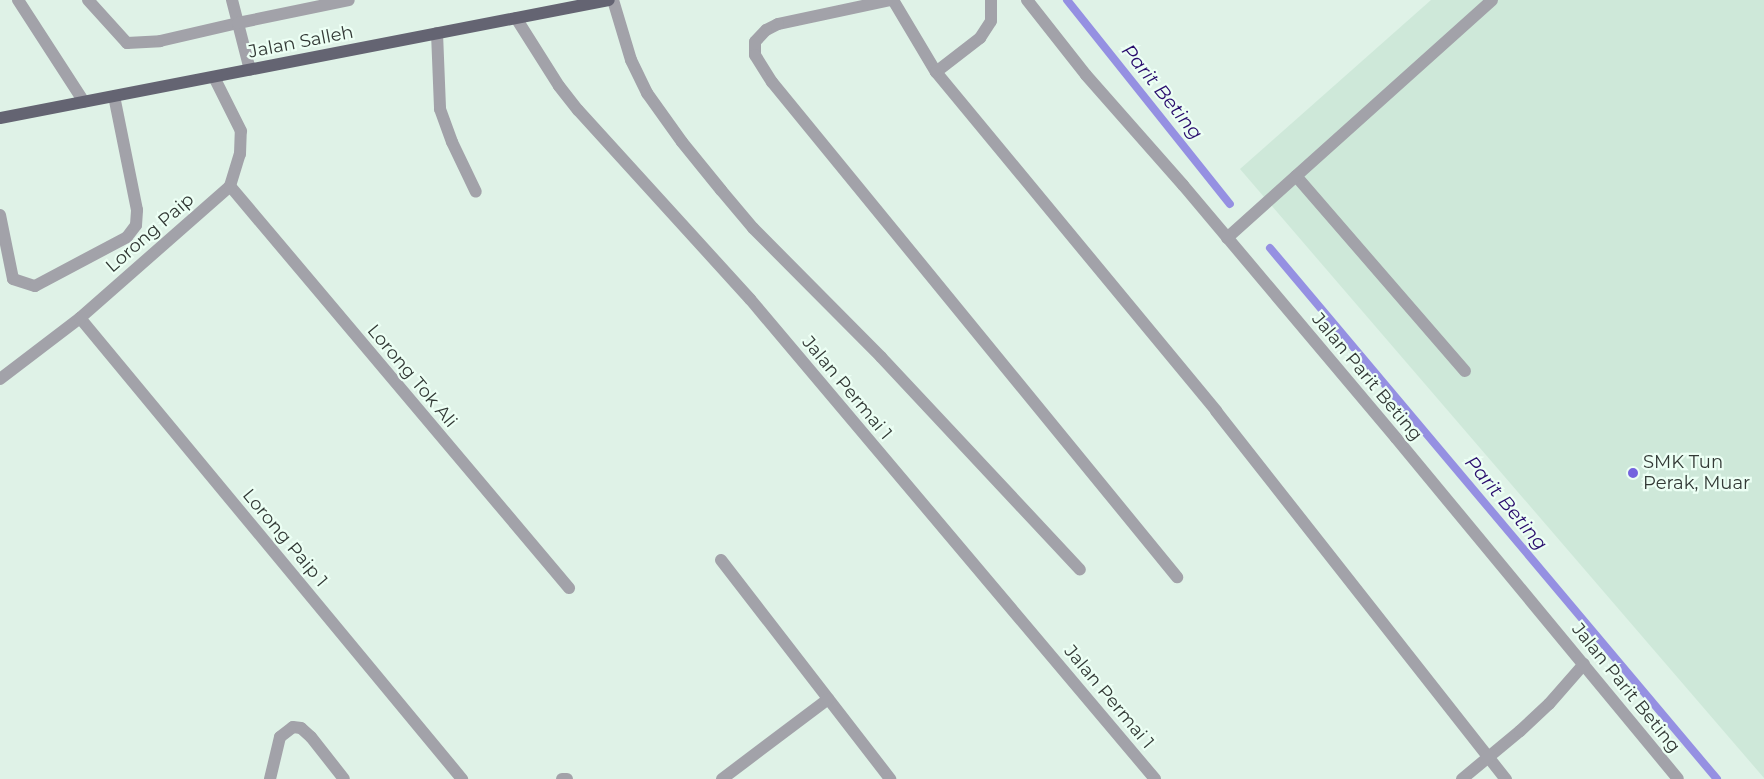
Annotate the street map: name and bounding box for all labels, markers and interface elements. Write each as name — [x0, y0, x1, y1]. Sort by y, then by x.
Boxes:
street label: Jalan Salleh — [247, 21, 355, 63]
water label: Parit Beting — [1117, 40, 1207, 144]
street label: Lorong Paip — [102, 189, 198, 277]
street label: Jalan Parit Beting — [1307, 309, 1427, 445]
street label: Lorong Tok Ali — [363, 320, 461, 432]
street label: Jalan Permai 1 — [797, 332, 897, 444]
water label: Parit Beting — [1460, 451, 1552, 555]
place label: SMK Tun Perak, Muar — [1643, 452, 1750, 494]
marker: SMK Tun Perak, Muar — [1627, 467, 1639, 479]
street label: Lorong Paip 1 — [238, 485, 332, 591]
street label: Jalan Parit Beting — [1567, 619, 1685, 757]
street label: Jalan Permai 1 — [1059, 641, 1159, 753]

